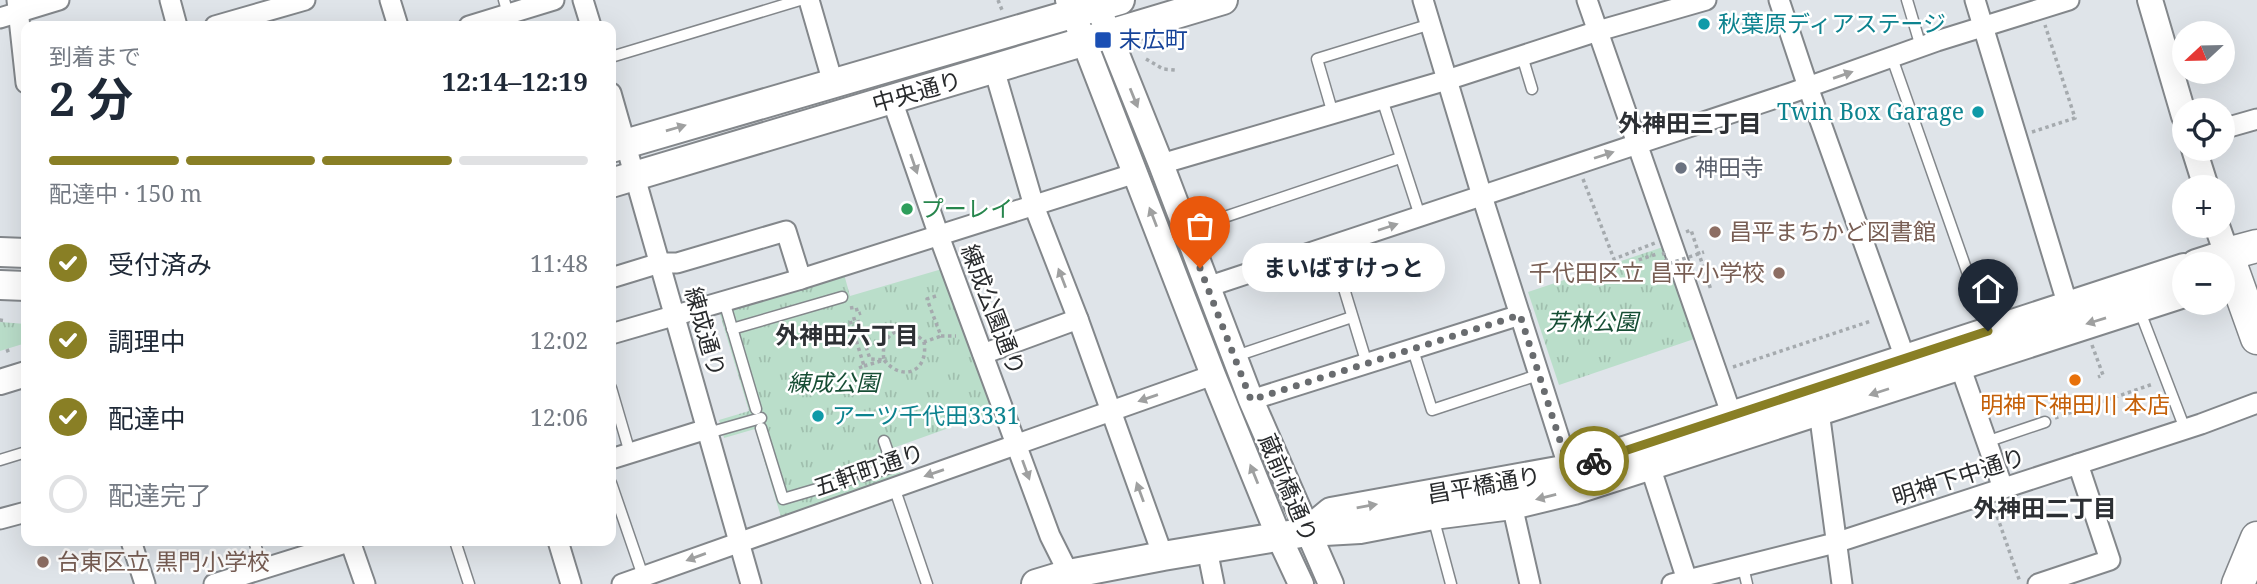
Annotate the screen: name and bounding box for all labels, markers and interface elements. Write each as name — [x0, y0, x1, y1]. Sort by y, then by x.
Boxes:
place label: 秋葉原ディアステージ — [1718, 7, 1946, 39]
marker: 秋葉原ディアステージ — [1696, 16, 1712, 32]
north arrow — [2172, 21, 2235, 84]
map controls — [2172, 21, 2235, 315]
place label: 末広町 — [1119, 23, 1188, 55]
marker: 末広町 — [1093, 30, 1113, 50]
text: 到着まで — [49, 40, 141, 72]
text: 12:14–12:19 — [442, 63, 588, 99]
street label: 中央通り — [868, 63, 965, 119]
text: 2 分 — [49, 67, 133, 129]
one-way arrow — [1833, 69, 1854, 80]
one-way arrow — [1129, 88, 1140, 109]
place label: Twin Box Garage — [1777, 95, 1964, 127]
button: locate — [2172, 98, 2235, 161]
marker: Twin Box Garage — [1970, 104, 1986, 120]
district label: 外神田三丁目 — [1618, 106, 1762, 139]
one-way arrow — [665, 122, 687, 133]
one-way arrow — [1594, 149, 1615, 160]
place label: 神田寺 — [1695, 151, 1764, 183]
one-way arrow — [909, 154, 920, 175]
marker: 神田寺 — [1673, 160, 1689, 176]
button: + — [2172, 175, 2235, 238]
text: 配達中 · 150 m — [49, 177, 202, 209]
place label: プーレイ — [921, 192, 1013, 224]
pin — [1170, 196, 1230, 268]
marker: プーレイ — [899, 201, 915, 217]
one-way arrow — [1147, 206, 1158, 227]
icon: bag — [1181, 207, 1219, 245]
place label: 昌平まちかど図書館 — [1729, 215, 1936, 247]
one-way arrow — [1378, 221, 1399, 232]
marker: 昌平まちかど図書館 — [1707, 224, 1723, 240]
street label: 練成公園通り — [954, 239, 1034, 380]
icon: check — [49, 244, 87, 282]
callout: まいばすけっと — [1242, 244, 1445, 292]
text: 受付済み — [108, 246, 212, 282]
text: 11:48 — [530, 247, 588, 279]
text: まいばすけっと — [1263, 251, 1424, 283]
button: − — [2172, 252, 2235, 315]
place label: 千代田区立 昌平小学校 — [1529, 256, 1765, 288]
pin — [1958, 259, 2018, 331]
marker: 千代田区立 昌平小学校 — [1771, 265, 1787, 281]
one-way arrow — [1056, 268, 1067, 289]
icon: home — [1969, 270, 2007, 308]
street label: 練成通り — [678, 283, 734, 380]
park label: 芳林公園 — [1546, 305, 1641, 337]
one-way arrow — [2085, 316, 2106, 327]
district label: 外神田六丁目 — [775, 318, 919, 351]
icon: check — [49, 321, 87, 359]
text: 調理中 — [108, 323, 186, 359]
text: 12:02 — [530, 324, 588, 356]
park label: 練成公園 — [787, 366, 882, 398]
marker: 明神下神田川 本店 — [2067, 372, 2083, 388]
one-way arrow — [1869, 387, 1890, 397]
place label: 明神下神田川 本店 — [1980, 388, 2170, 420]
one-way arrow — [1138, 393, 1159, 404]
icon: check — [49, 398, 87, 436]
place label: アーツ千代田3331 — [832, 399, 1020, 431]
text: 配達中 — [108, 400, 186, 436]
text: 12:06 — [530, 401, 588, 433]
marker: アーツ千代田3331 — [810, 408, 826, 424]
courier — [1559, 426, 1629, 496]
street label: 蔵前橋通り — [1252, 428, 1326, 547]
street label: 五軒町通り — [809, 435, 928, 503]
street label: 明神下中通り — [1888, 440, 2029, 513]
icon: bike — [1575, 442, 1613, 480]
street label: 昌平橋通り — [1424, 458, 1543, 510]
one-way arrow — [1021, 459, 1032, 480]
one-way arrow — [1248, 463, 1259, 484]
one-way arrow — [923, 468, 944, 479]
text: 配達完了 — [108, 477, 212, 513]
one-way arrow — [1134, 481, 1145, 502]
district label: 外神田二丁目 — [1973, 491, 2117, 524]
one-way arrow — [1534, 492, 1556, 503]
one-way arrow — [1356, 500, 1378, 511]
place label: 台東区立 黒門小学校 — [57, 545, 270, 577]
one-way arrow — [686, 552, 707, 563]
marker: 台東区立 黒門小学校 — [35, 554, 51, 570]

